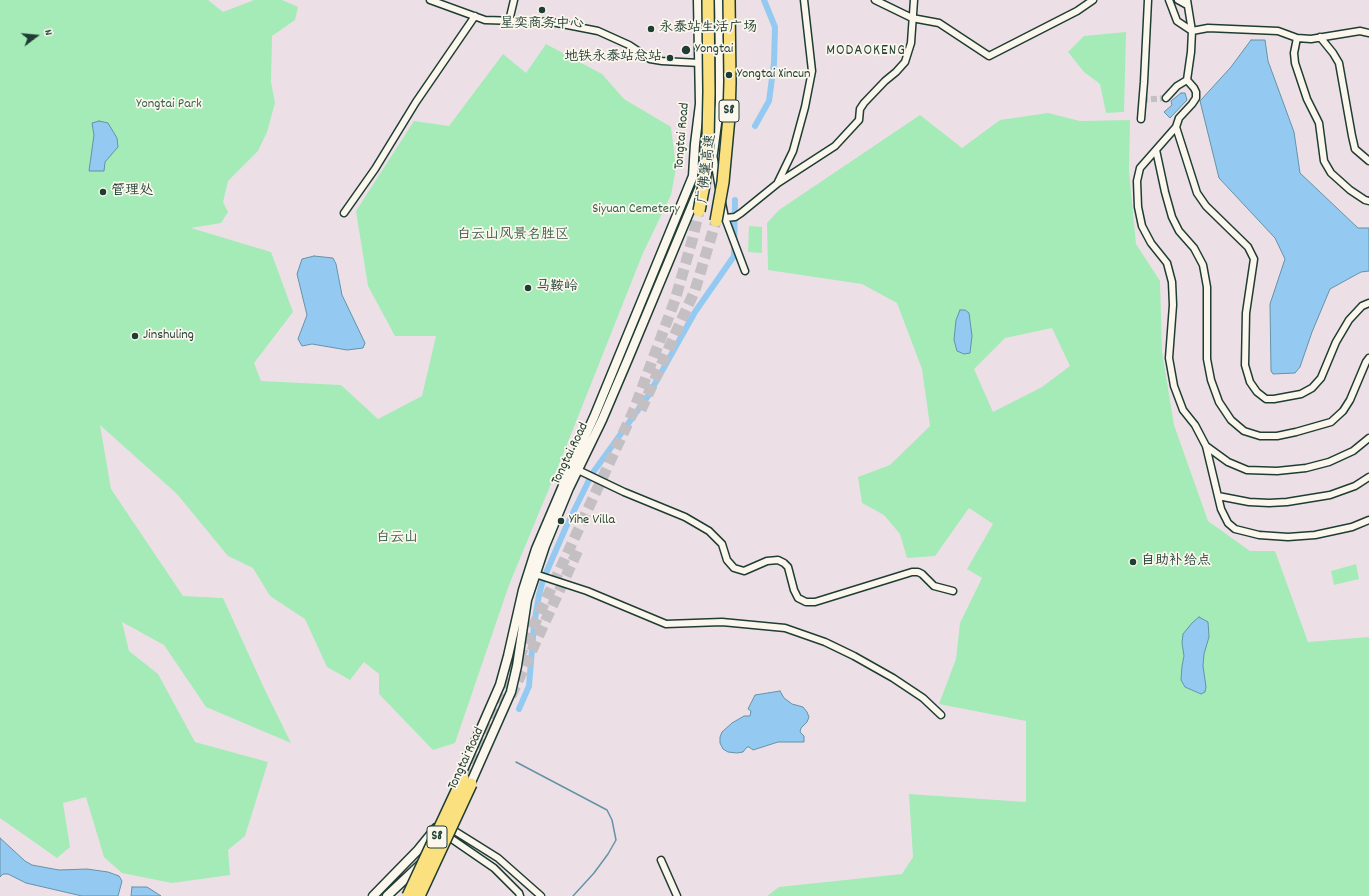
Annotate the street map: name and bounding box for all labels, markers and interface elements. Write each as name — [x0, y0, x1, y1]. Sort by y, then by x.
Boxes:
marker: 星奕商务中心 — [537, 5, 547, 15]
north arrow — [16, 16, 56, 56]
place label: 星奕商务中心 — [500, 17, 584, 33]
place label: 永泰站生活广场 — [659, 21, 757, 37]
marker: 永泰站生活广场 — [646, 24, 656, 34]
text: N — [39, 28, 56, 38]
place label: Yongtai — [695, 42, 733, 58]
district label: MODAOKENG — [826, 43, 906, 61]
marker: Yongtai — [680, 44, 692, 56]
place label: 地铁永泰站总站 — [564, 50, 662, 66]
marker: 地铁永泰站总站 — [665, 53, 675, 63]
place label: Yongtai Xincun — [737, 67, 811, 83]
marker: Yongtai Xincun — [724, 70, 734, 80]
park label: Yongtai Park — [136, 97, 202, 113]
road number: S8 — [719, 100, 739, 122]
street label: Tongtai Road — [672, 102, 694, 170]
street label: 广佛肇高速 — [695, 133, 721, 205]
place label: 管理处 — [111, 184, 153, 200]
marker: 管理处 — [98, 187, 108, 197]
park label: Siyuan Cemetery — [592, 202, 680, 218]
park label: 白云山风景名胜区 — [457, 228, 569, 244]
place label: 马鞍岭 — [536, 280, 578, 296]
marker: 马鞍岭 — [523, 283, 533, 293]
place label: Jinshuling — [143, 328, 194, 344]
marker: Jinshuling — [130, 331, 140, 341]
street label: Tongtai Road — [549, 420, 593, 488]
place label: Yihe Villa — [569, 513, 615, 529]
marker: Yihe Villa — [556, 516, 566, 526]
park label: 白云山 — [376, 531, 418, 547]
place label: 自助补给点 — [1141, 554, 1211, 570]
marker: 自助补给点 — [1128, 557, 1138, 567]
street label: Tongtai Road — [445, 725, 489, 793]
road number: S8 — [427, 826, 447, 848]

